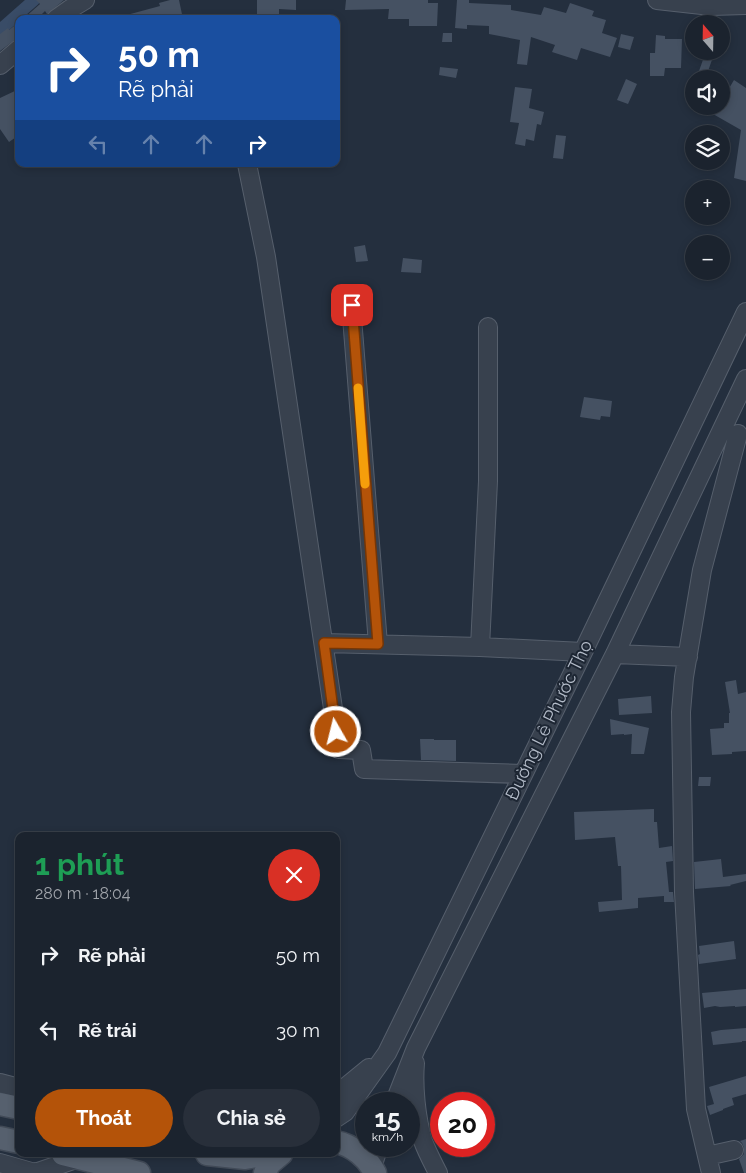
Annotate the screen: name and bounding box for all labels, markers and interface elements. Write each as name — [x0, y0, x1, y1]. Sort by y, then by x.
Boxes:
north arrow — [685, 15, 730, 60]
map controls — [685, 15, 730, 280]
text: 50 m — [118, 34, 200, 75]
icon: right — [35, 35, 100, 100]
button: sound — [685, 70, 730, 115]
text: Rẽ phải — [118, 76, 194, 102]
button: layers — [685, 125, 730, 170]
icon: left — [84, 130, 112, 158]
icon: ahead — [137, 130, 165, 158]
icon: ahead — [190, 130, 218, 158]
icon: right — [243, 130, 271, 158]
button: + — [685, 180, 730, 225]
button: − — [685, 235, 730, 280]
pin — [331, 284, 373, 326]
icon: arrive — [338, 291, 366, 319]
street label: Đường Lê Phước Thọ — [501, 636, 597, 803]
position arrow — [309, 705, 361, 757]
text: 1 phút — [35, 847, 124, 882]
button: close — [268, 849, 320, 901]
text: 280 m · 18:04 — [35, 884, 130, 903]
icon: right — [35, 941, 63, 969]
text: Rẽ phải — [78, 944, 146, 966]
text: 50 m — [276, 944, 320, 966]
icon: left — [35, 1016, 63, 1044]
text: Rẽ trái — [78, 1019, 137, 1041]
text: 30 m — [276, 1019, 320, 1041]
button: Thoát — [35, 1089, 173, 1147]
button: Chia sẻ — [183, 1089, 320, 1147]
speed limit sign: 20 — [430, 1092, 495, 1157]
text: 15 — [374, 1103, 401, 1133]
text: km/h — [372, 1130, 403, 1144]

